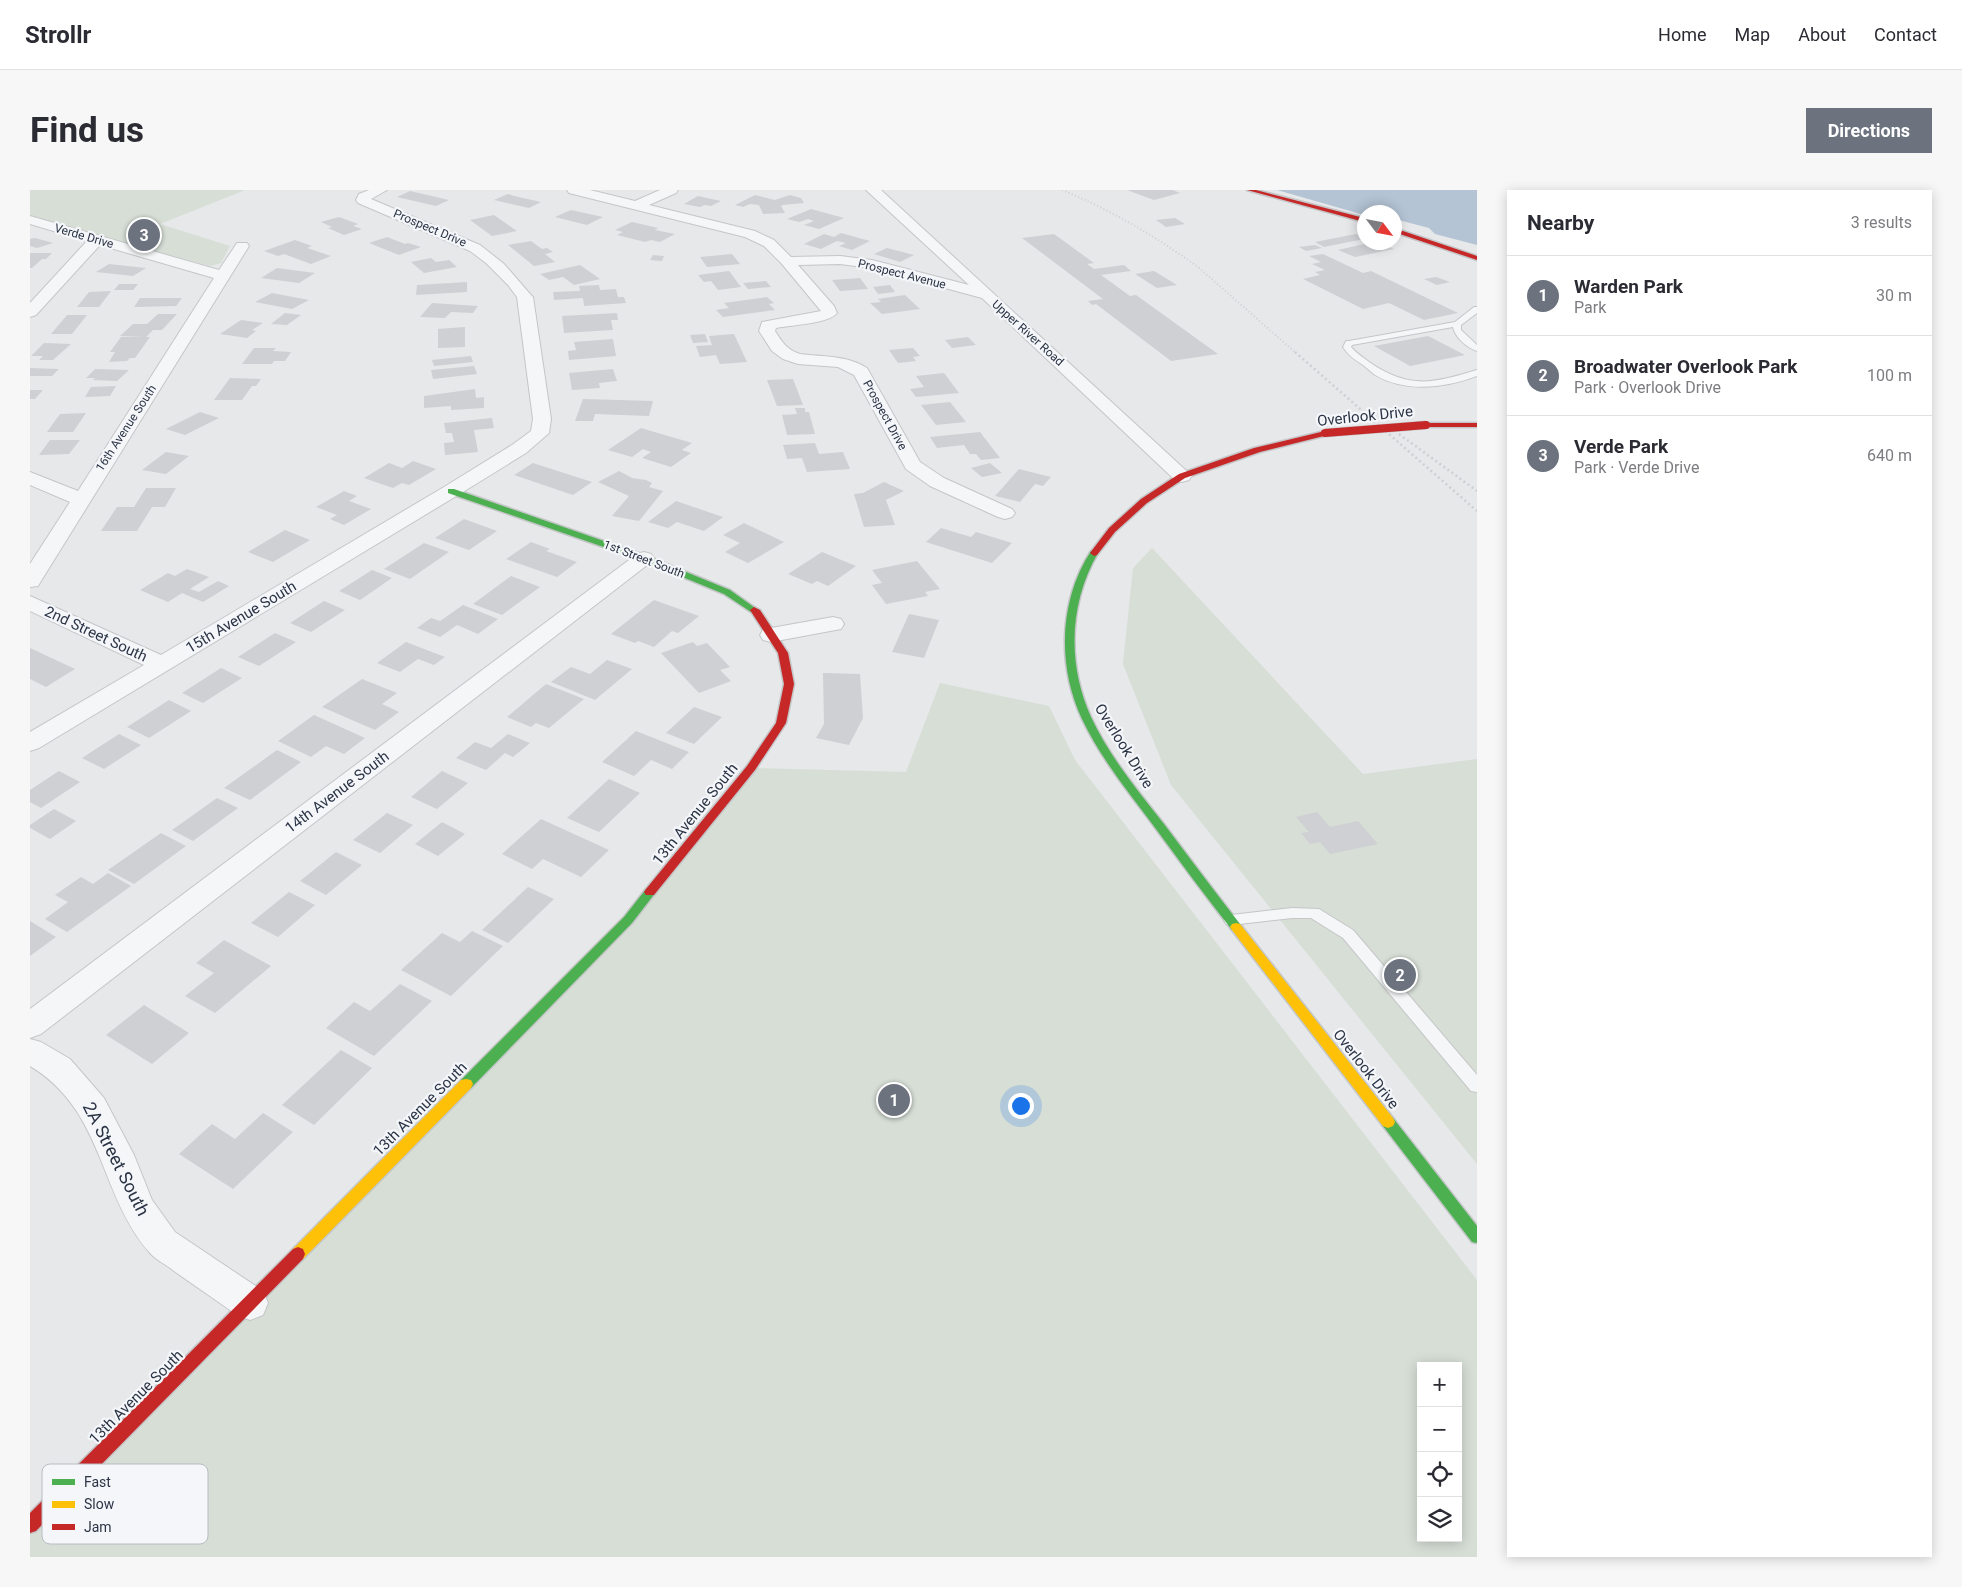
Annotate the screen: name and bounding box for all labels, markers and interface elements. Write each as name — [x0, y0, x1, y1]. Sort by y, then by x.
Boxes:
text: Strollr — [25, 21, 91, 49]
text: Home — [1658, 24, 1707, 45]
text: Map — [1735, 24, 1770, 45]
text: About — [1798, 24, 1846, 45]
text: Contact — [1874, 24, 1937, 45]
button: Directions — [1806, 108, 1932, 153]
text: Find us — [30, 110, 144, 151]
north arrow — [1357, 205, 1402, 250]
street label: Prospect Drive — [391, 206, 469, 250]
text: Nearby — [1527, 211, 1594, 235]
text: 3 results — [1851, 213, 1912, 232]
pin: 3 — [128, 216, 160, 254]
street label: Verde Drive — [53, 221, 115, 251]
street label: Prospect Avenue — [857, 256, 947, 292]
text: Warden Park — [1574, 275, 1683, 298]
text: 1 — [1538, 286, 1548, 305]
text: 30 m — [1876, 286, 1912, 305]
street label: Upper River Road — [989, 297, 1067, 369]
text: Park — [1574, 298, 1606, 317]
text: Broadwater Overlook Park — [1574, 355, 1797, 378]
text: 2 — [1538, 366, 1548, 385]
text: 100 m — [1867, 366, 1912, 385]
street label: Prospect Drive — [860, 378, 910, 452]
text: Park · Overlook Drive — [1574, 378, 1721, 397]
street label: 16th Avenue South — [93, 382, 159, 474]
street label: Overlook Drive — [1316, 402, 1414, 430]
text: Verde Park — [1574, 435, 1668, 458]
text: 3 — [1538, 446, 1548, 465]
text: 640 m — [1867, 446, 1912, 465]
text: Park · Verde Drive — [1574, 458, 1699, 477]
street label: 1st Street South — [602, 537, 686, 581]
street label: 15th Avenue South — [183, 577, 299, 657]
street label: 2nd Street South — [42, 602, 150, 666]
street label: Overlook Drive — [1091, 700, 1157, 792]
street label: 14th Avenue South — [282, 747, 392, 837]
street label: 13th Avenue South — [649, 760, 741, 868]
pin: 2 — [1384, 956, 1416, 994]
street label: Overlook Drive — [1329, 1026, 1403, 1113]
street label: 13th Avenue South — [369, 1058, 471, 1160]
pin: 1 — [878, 1081, 910, 1119]
your location — [1008, 1093, 1034, 1119]
street label: 2A Street South — [79, 1098, 154, 1219]
street label: 13th Avenue South — [85, 1346, 187, 1448]
map controls — [1417, 1362, 1462, 1542]
button: + — [1417, 1362, 1462, 1407]
button: − — [1417, 1407, 1462, 1452]
button: locate — [1417, 1452, 1462, 1497]
legend — [42, 1464, 208, 1544]
text: Fast — [84, 1474, 111, 1490]
text: Slow — [84, 1496, 115, 1512]
button: layers — [1417, 1497, 1462, 1542]
text: Jam — [84, 1519, 112, 1535]

